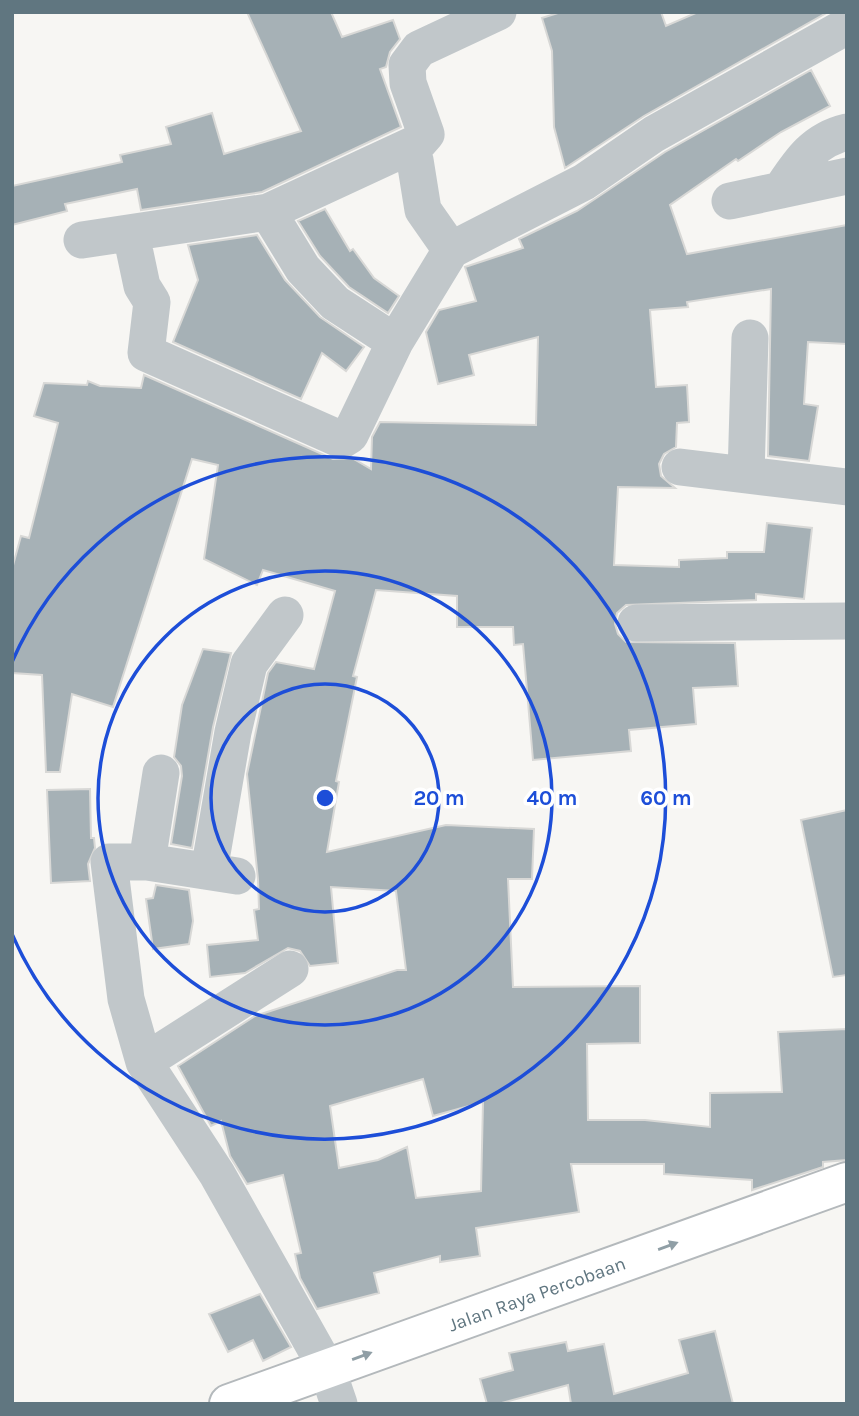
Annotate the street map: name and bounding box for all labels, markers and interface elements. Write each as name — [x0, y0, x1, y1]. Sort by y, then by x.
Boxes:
centre of rings — [313, 786, 337, 810]
text: 20 m — [413, 786, 465, 810]
text: 40 m — [526, 786, 578, 810]
text: 60 m — [640, 786, 692, 810]
one-way arrow — [658, 1240, 679, 1251]
street label: Jalan Raya Percobaan — [445, 1252, 629, 1336]
one-way arrow — [352, 1350, 373, 1361]

